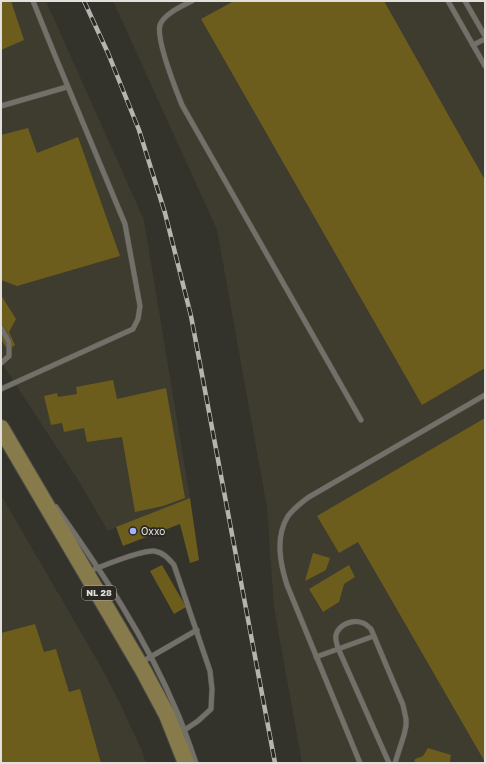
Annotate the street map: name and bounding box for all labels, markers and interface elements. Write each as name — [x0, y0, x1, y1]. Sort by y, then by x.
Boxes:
place label: Oxxo — [141, 525, 165, 537]
marker: Oxxo — [128, 526, 138, 536]
road number: NL 28 — [82, 586, 116, 600]

